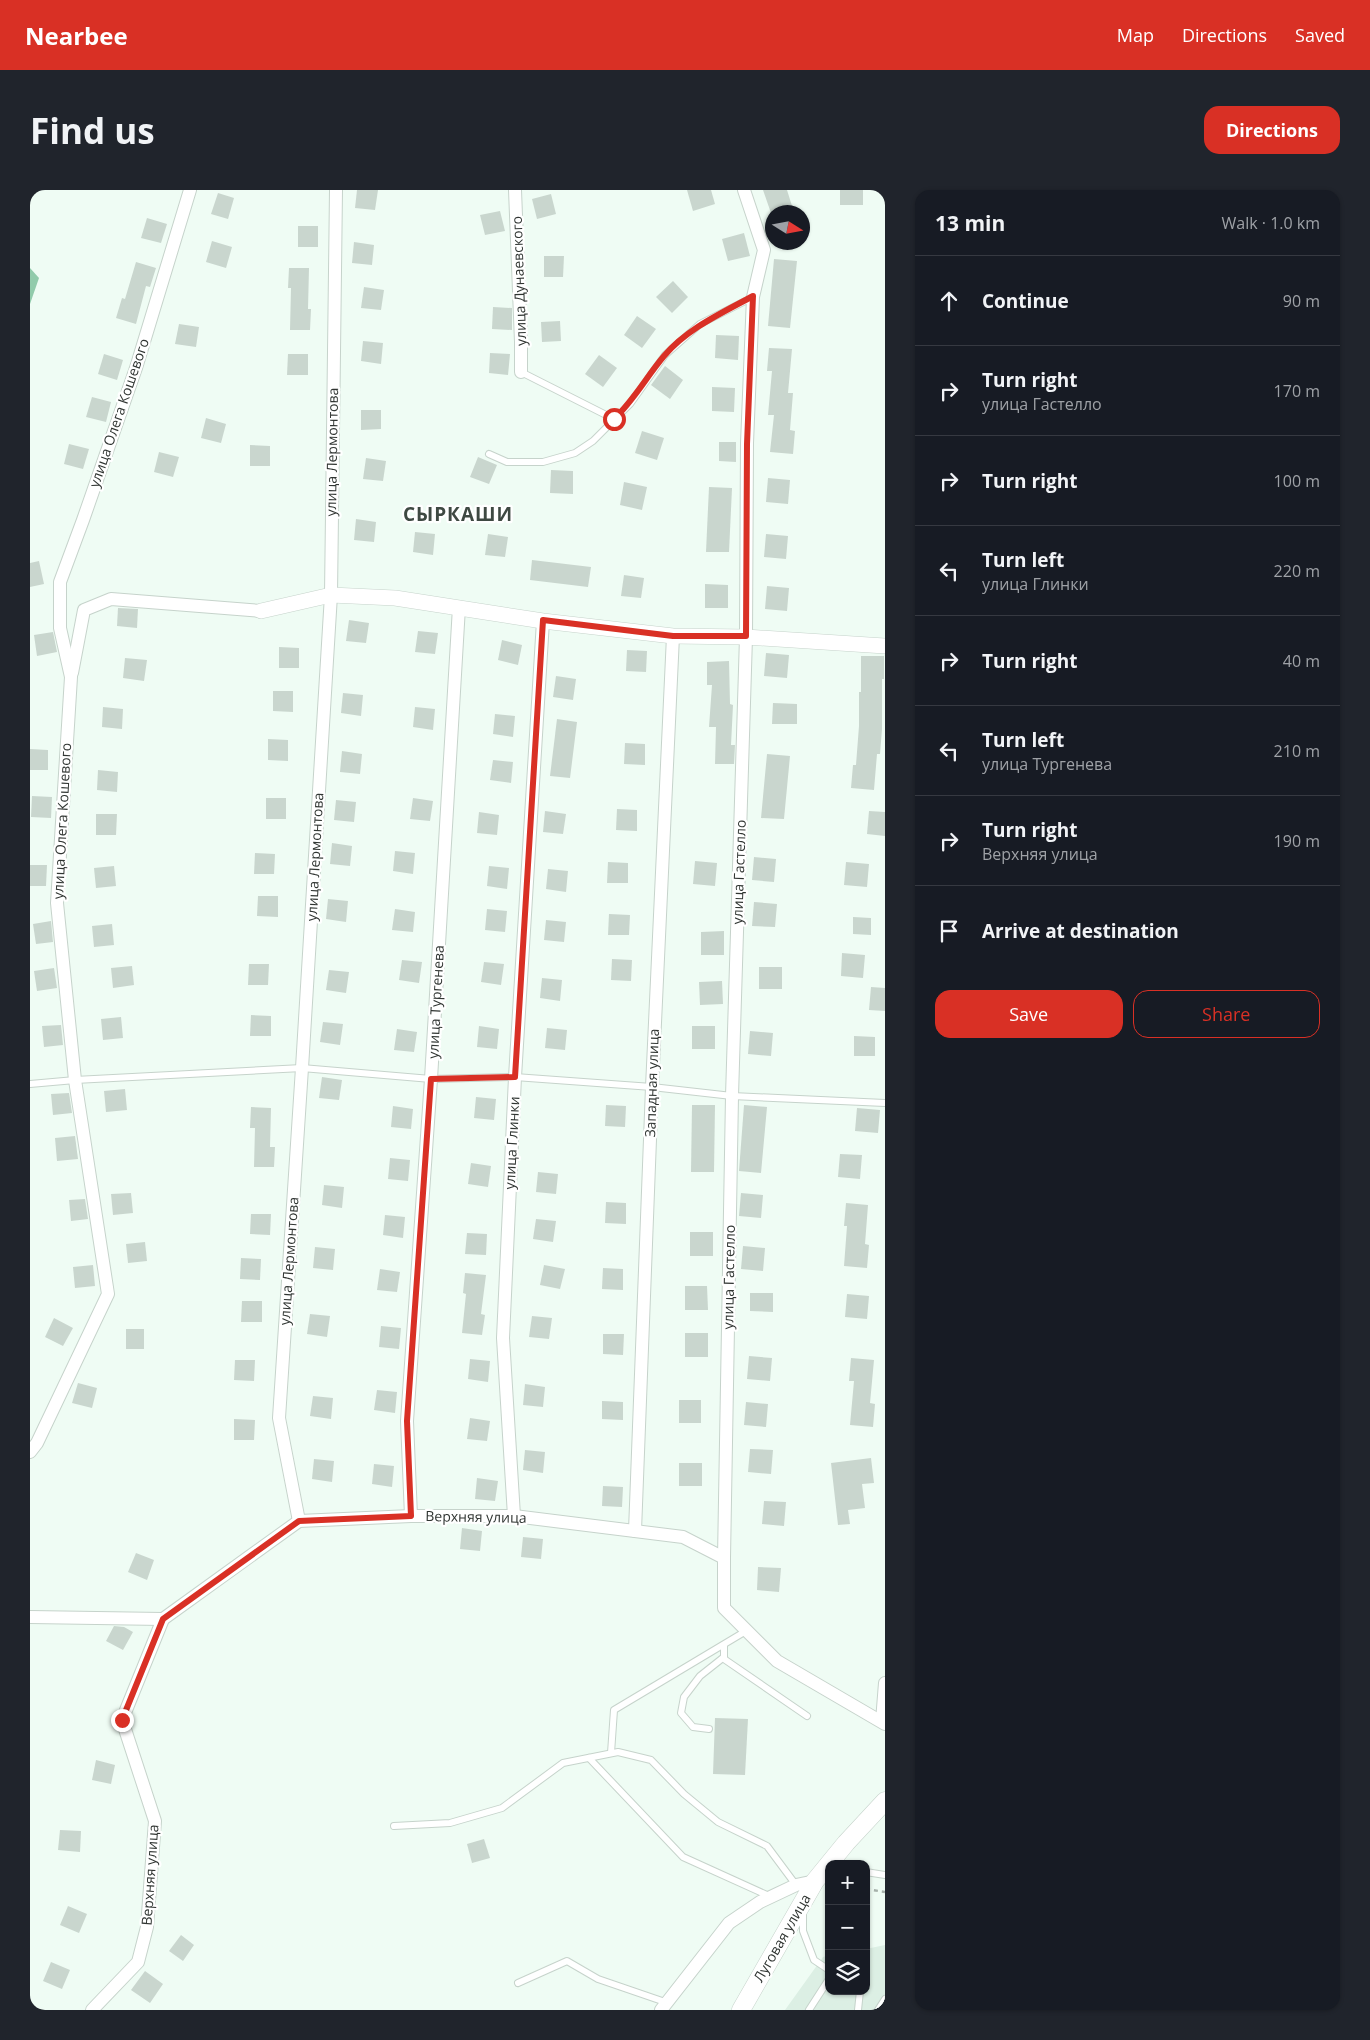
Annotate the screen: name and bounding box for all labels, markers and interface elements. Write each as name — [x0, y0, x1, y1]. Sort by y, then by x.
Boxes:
text: Nearbee — [25, 19, 128, 52]
text: Map — [1117, 23, 1154, 47]
text: Directions — [1182, 23, 1267, 47]
text: Saved — [1295, 23, 1345, 47]
button: Directions — [1204, 106, 1340, 154]
text: Find us — [30, 107, 155, 154]
north arrow — [765, 205, 810, 250]
text: 13 min — [935, 209, 1005, 237]
text: Walk · 1.0 km — [1222, 212, 1320, 234]
street label: улица Дунаевского — [507, 216, 530, 346]
icon: ahead — [935, 287, 963, 315]
text: Continue — [982, 288, 1069, 314]
text: 90 m — [1283, 290, 1320, 312]
street label: улица Олега Кошевого — [84, 336, 153, 490]
text: Turn right — [982, 367, 1077, 393]
icon: right — [935, 377, 963, 405]
text: 170 m — [1274, 380, 1320, 402]
street label: улица Лермонтова — [321, 387, 342, 517]
text: улица Гастелло — [982, 393, 1102, 415]
route start — [603, 408, 626, 431]
icon: right — [935, 467, 963, 495]
text: Turn right — [982, 468, 1077, 494]
text: 100 m — [1274, 470, 1320, 492]
district label: СЫРКАШИ — [403, 501, 513, 527]
text: Turn left — [982, 547, 1064, 573]
icon: left — [935, 557, 963, 585]
text: 220 m — [1274, 560, 1320, 582]
text: улица Глинки — [982, 573, 1089, 595]
icon: right — [935, 647, 963, 675]
text: Turn right — [982, 648, 1077, 674]
text: 40 m — [1283, 650, 1320, 672]
text: Turn left — [982, 727, 1064, 753]
icon: left — [935, 737, 963, 765]
text: 210 m — [1274, 740, 1320, 762]
street label: улица Олега Кошевого — [48, 742, 75, 900]
text: улица Тургенева — [982, 753, 1112, 775]
street label: улица Лермонтова — [302, 792, 327, 922]
text: Turn right — [982, 817, 1077, 843]
street label: улица Гастелло — [727, 819, 750, 925]
icon: right — [935, 827, 963, 855]
text: 190 m — [1274, 830, 1320, 852]
text: Верхняя улица — [982, 843, 1098, 865]
icon: arrive — [935, 917, 963, 945]
text: Arrive at destination — [982, 918, 1179, 944]
street label: улица Тургенева — [423, 945, 448, 1059]
button: Save — [935, 990, 1123, 1038]
button: Share — [1133, 990, 1320, 1038]
street label: Западная улица — [640, 1028, 663, 1138]
street label: улица Глинки — [500, 1096, 523, 1190]
street label: улица Лермонтова — [275, 1196, 302, 1326]
street label: улица Гастелло — [718, 1224, 739, 1330]
street label: Верхняя улица — [425, 1506, 527, 1527]
route end — [111, 1709, 134, 1732]
street label: Верхняя улица — [136, 1824, 163, 1926]
map controls — [825, 1860, 870, 1995]
button: + — [825, 1860, 870, 1905]
street label: Луговая улица — [749, 1890, 815, 1985]
button: − — [825, 1905, 870, 1950]
button: layers — [825, 1950, 870, 1995]

